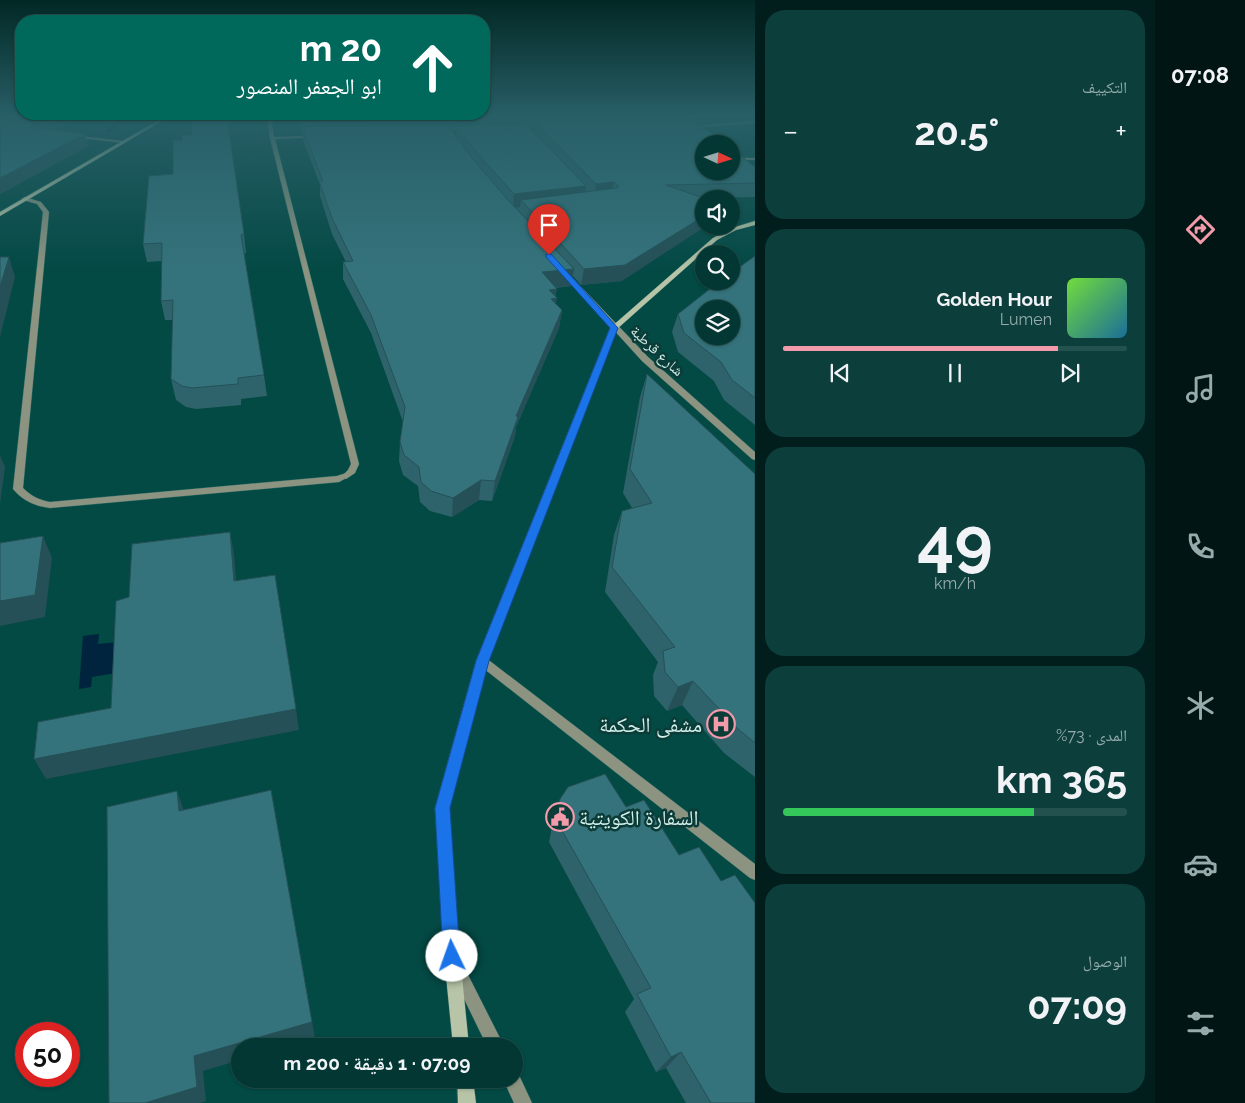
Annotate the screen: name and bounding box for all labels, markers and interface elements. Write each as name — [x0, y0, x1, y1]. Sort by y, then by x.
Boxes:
text: 20 m — [300, 28, 382, 69]
icon: ahead — [400, 35, 465, 100]
text: 07:08 — [1171, 62, 1229, 88]
text: ابو الجعفر المنصور — [237, 73, 382, 99]
text: التكييف — [1082, 78, 1127, 97]
text: 20.5° — [914, 109, 999, 154]
text: − — [783, 115, 798, 148]
text: + — [1115, 115, 1127, 148]
north arrow — [695, 135, 740, 180]
map controls — [695, 135, 740, 345]
button: sound — [695, 190, 740, 235]
pin — [528, 204, 570, 255]
icon: arrive — [535, 211, 563, 239]
icon: directions — [1183, 212, 1218, 247]
button: search — [695, 245, 740, 290]
text: Golden Hour — [936, 288, 1052, 310]
button: layers — [695, 300, 740, 345]
text: Lumen — [1000, 310, 1052, 329]
street label: شارع قرطبة — [626, 322, 687, 381]
icon: previous — [826, 359, 854, 387]
icon: pause — [941, 359, 969, 387]
icon: next — [1056, 359, 1084, 387]
icon: music — [1183, 371, 1218, 406]
text: 49 — [917, 503, 993, 579]
icon: phone — [1183, 529, 1218, 564]
text: km/h — [934, 574, 976, 593]
icon: climate — [1183, 688, 1218, 723]
hospital icon: مشفى الحكمة — [706, 709, 736, 739]
place label: مشفى الحكمة — [599, 712, 702, 738]
text: المدى · 73% — [1056, 726, 1127, 745]
text: 365 km — [996, 757, 1127, 802]
public building icon: السفارة الكويتية — [545, 802, 575, 832]
place label: السفارة الكويتية — [579, 805, 699, 830]
icon: car — [1183, 847, 1218, 882]
position arrow — [425, 929, 477, 981]
text: الوصول — [1083, 952, 1127, 971]
text: 07:09 — [1027, 983, 1127, 1028]
icon: filters — [1183, 1006, 1218, 1041]
speed limit sign: 50 — [15, 1022, 80, 1087]
text: 07:09 · 1 دقيقة · 200 m — [284, 1052, 470, 1074]

